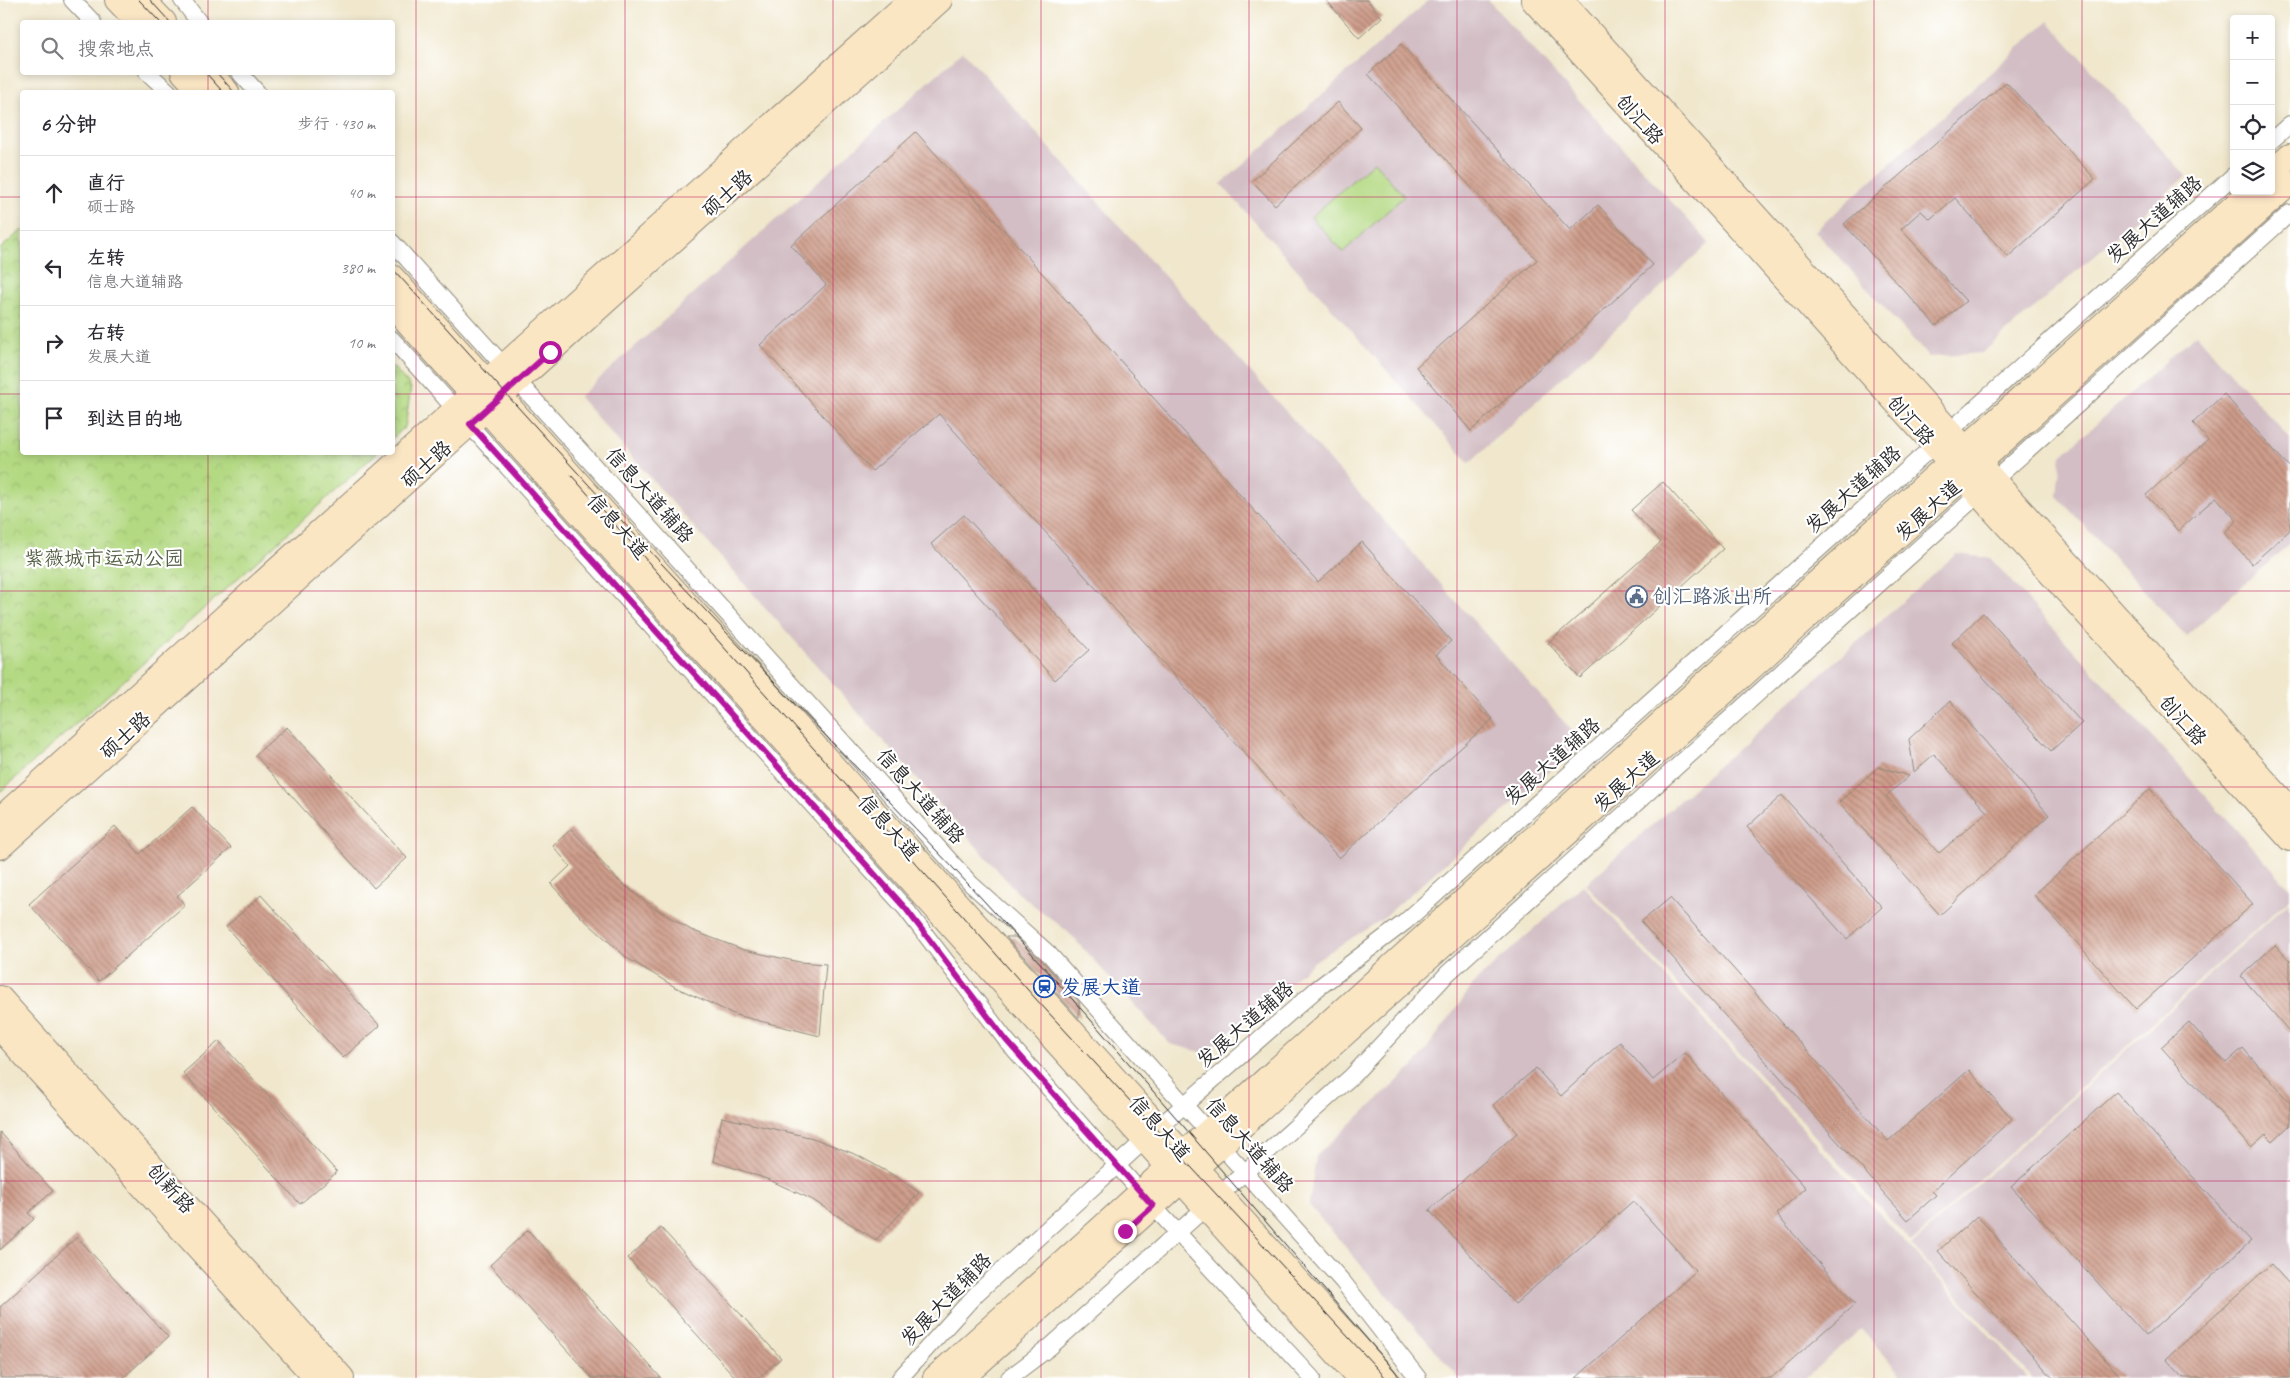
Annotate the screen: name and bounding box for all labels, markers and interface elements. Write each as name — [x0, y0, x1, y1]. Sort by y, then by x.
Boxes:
map controls — [2230, 15, 2275, 195]
button: + — [2230, 15, 2275, 60]
search box — [20, 20, 395, 75]
icon: search — [38, 34, 66, 62]
text: 搜索地点 — [78, 37, 154, 61]
button: − — [2230, 60, 2275, 105]
street label: 创汇路 — [1610, 89, 1670, 151]
button: locate — [2230, 105, 2275, 150]
text: 6 分钟 — [40, 111, 97, 137]
text: 步行 · 430 m — [298, 114, 375, 134]
button: layers — [2230, 150, 2275, 195]
street label: 硕士路 — [697, 163, 759, 223]
street label: 发展大道辅路 — [2101, 169, 2208, 269]
text: 直行 — [87, 171, 125, 195]
icon: ahead — [40, 179, 68, 207]
text: 40 m — [348, 183, 375, 203]
text: 硕士路 — [87, 197, 135, 217]
text: 左转 — [87, 246, 125, 270]
icon: left — [40, 254, 68, 282]
text: 380 m — [341, 258, 375, 278]
text: 信息大道辅路 — [87, 272, 183, 292]
text: 右转 — [87, 321, 125, 345]
icon: right — [40, 329, 68, 357]
text: 10 m — [348, 333, 375, 353]
route start — [539, 341, 562, 364]
text: 发展大道 — [87, 347, 151, 367]
street label: 创汇路 — [1881, 390, 1941, 452]
icon: arrive — [40, 404, 68, 432]
text: 到达目的地 — [87, 407, 182, 431]
street label: 硕士路 — [396, 434, 458, 494]
street label: 发展大道辅路 — [1800, 439, 1907, 539]
street label: 信息大道辅路 — [601, 442, 699, 548]
street label: 发展大道 — [1890, 474, 1966, 546]
street label: 信息大道 — [582, 488, 654, 564]
park label: 紫薇城市运动公园 — [24, 546, 184, 571]
public building icon: 创汇路派出所 — [1624, 584, 1648, 608]
place label: 创汇路派出所 — [1652, 584, 1772, 609]
street label: 创汇路 — [2153, 690, 2213, 752]
street label: 硕士路 — [95, 705, 157, 765]
street label: 发展大道辅路 — [1499, 711, 1606, 811]
street label: 信息大道辅路 — [872, 743, 970, 849]
street label: 发展大道 — [1588, 745, 1664, 817]
street label: 信息大道 — [853, 789, 925, 865]
station icon: 发展大道 — [1033, 975, 1057, 999]
place label: 发展大道 — [1061, 975, 1141, 1000]
street label: 发展大道辅路 — [1192, 975, 1300, 1073]
street label: 信息大道 — [1124, 1090, 1196, 1166]
street label: 信息大道辅路 — [1200, 1092, 1300, 1199]
street label: 创新路 — [141, 1158, 201, 1220]
route end — [1114, 1220, 1137, 1243]
street label: 发展大道辅路 — [896, 1247, 998, 1351]

